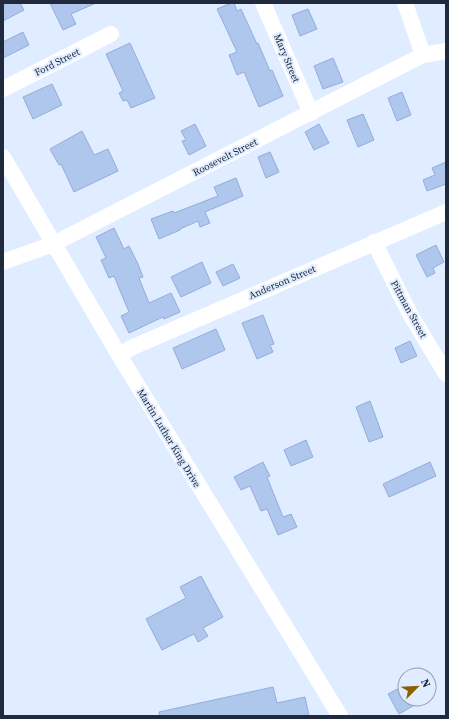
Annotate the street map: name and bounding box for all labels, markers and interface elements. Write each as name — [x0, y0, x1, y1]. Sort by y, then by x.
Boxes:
street label: Mary Street — [271, 32, 303, 85]
street label: Ford Street — [32, 45, 82, 79]
street label: Roosevelt Street — [190, 135, 260, 179]
street label: Anderson Street — [246, 262, 318, 302]
street label: Pittman Street — [388, 278, 431, 341]
street label: Martin Luther King Drive — [134, 386, 204, 490]
north arrow — [397, 667, 437, 707]
text: N — [417, 676, 434, 690]

